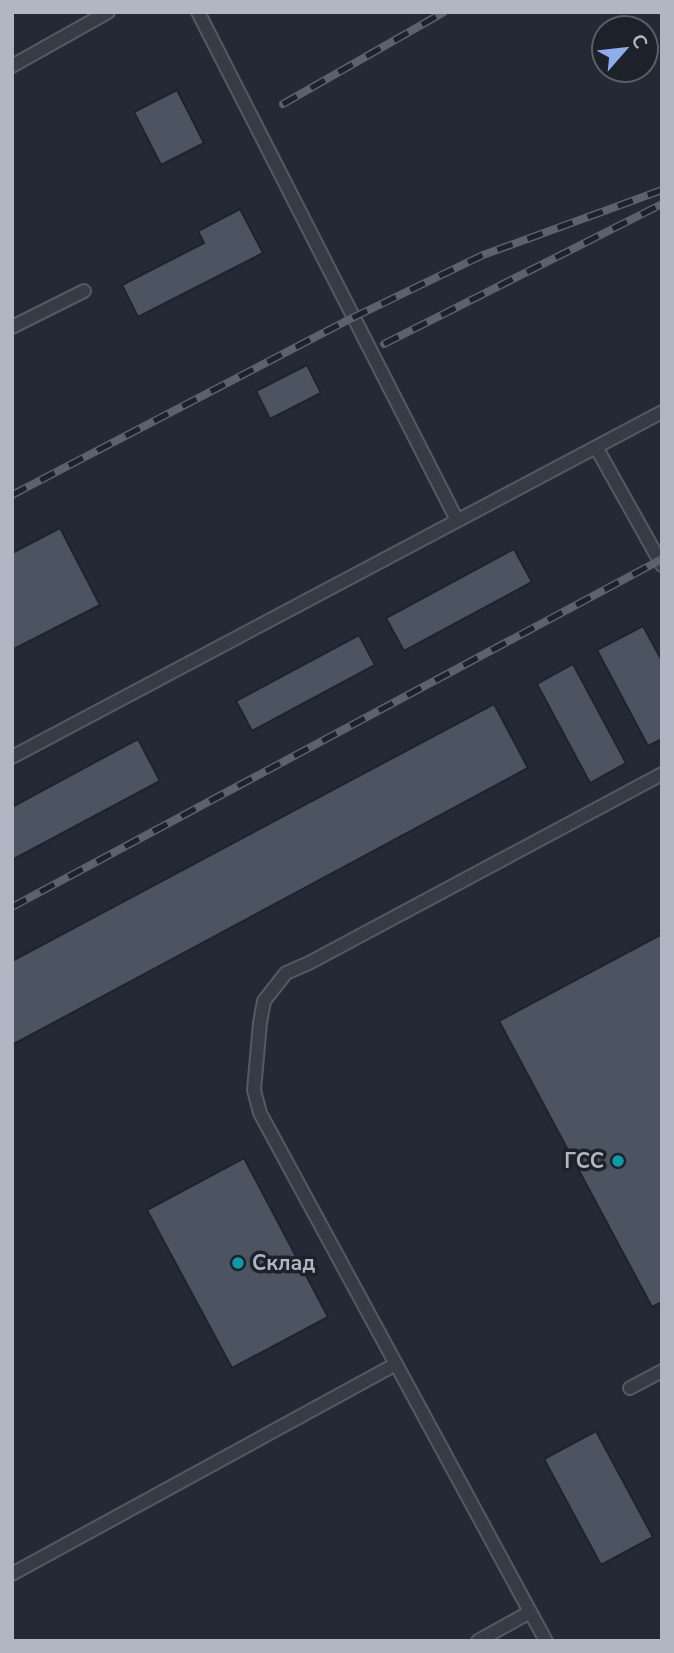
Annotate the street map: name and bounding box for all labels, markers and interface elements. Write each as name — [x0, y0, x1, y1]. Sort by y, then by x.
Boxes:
north arrow — [590, 14, 660, 84]
text: С — [625, 30, 654, 53]
place label: ГСС — [564, 1147, 604, 1175]
marker: ГСС — [610, 1153, 626, 1169]
place label: Склад — [252, 1249, 315, 1277]
marker: Склад — [230, 1255, 246, 1271]

